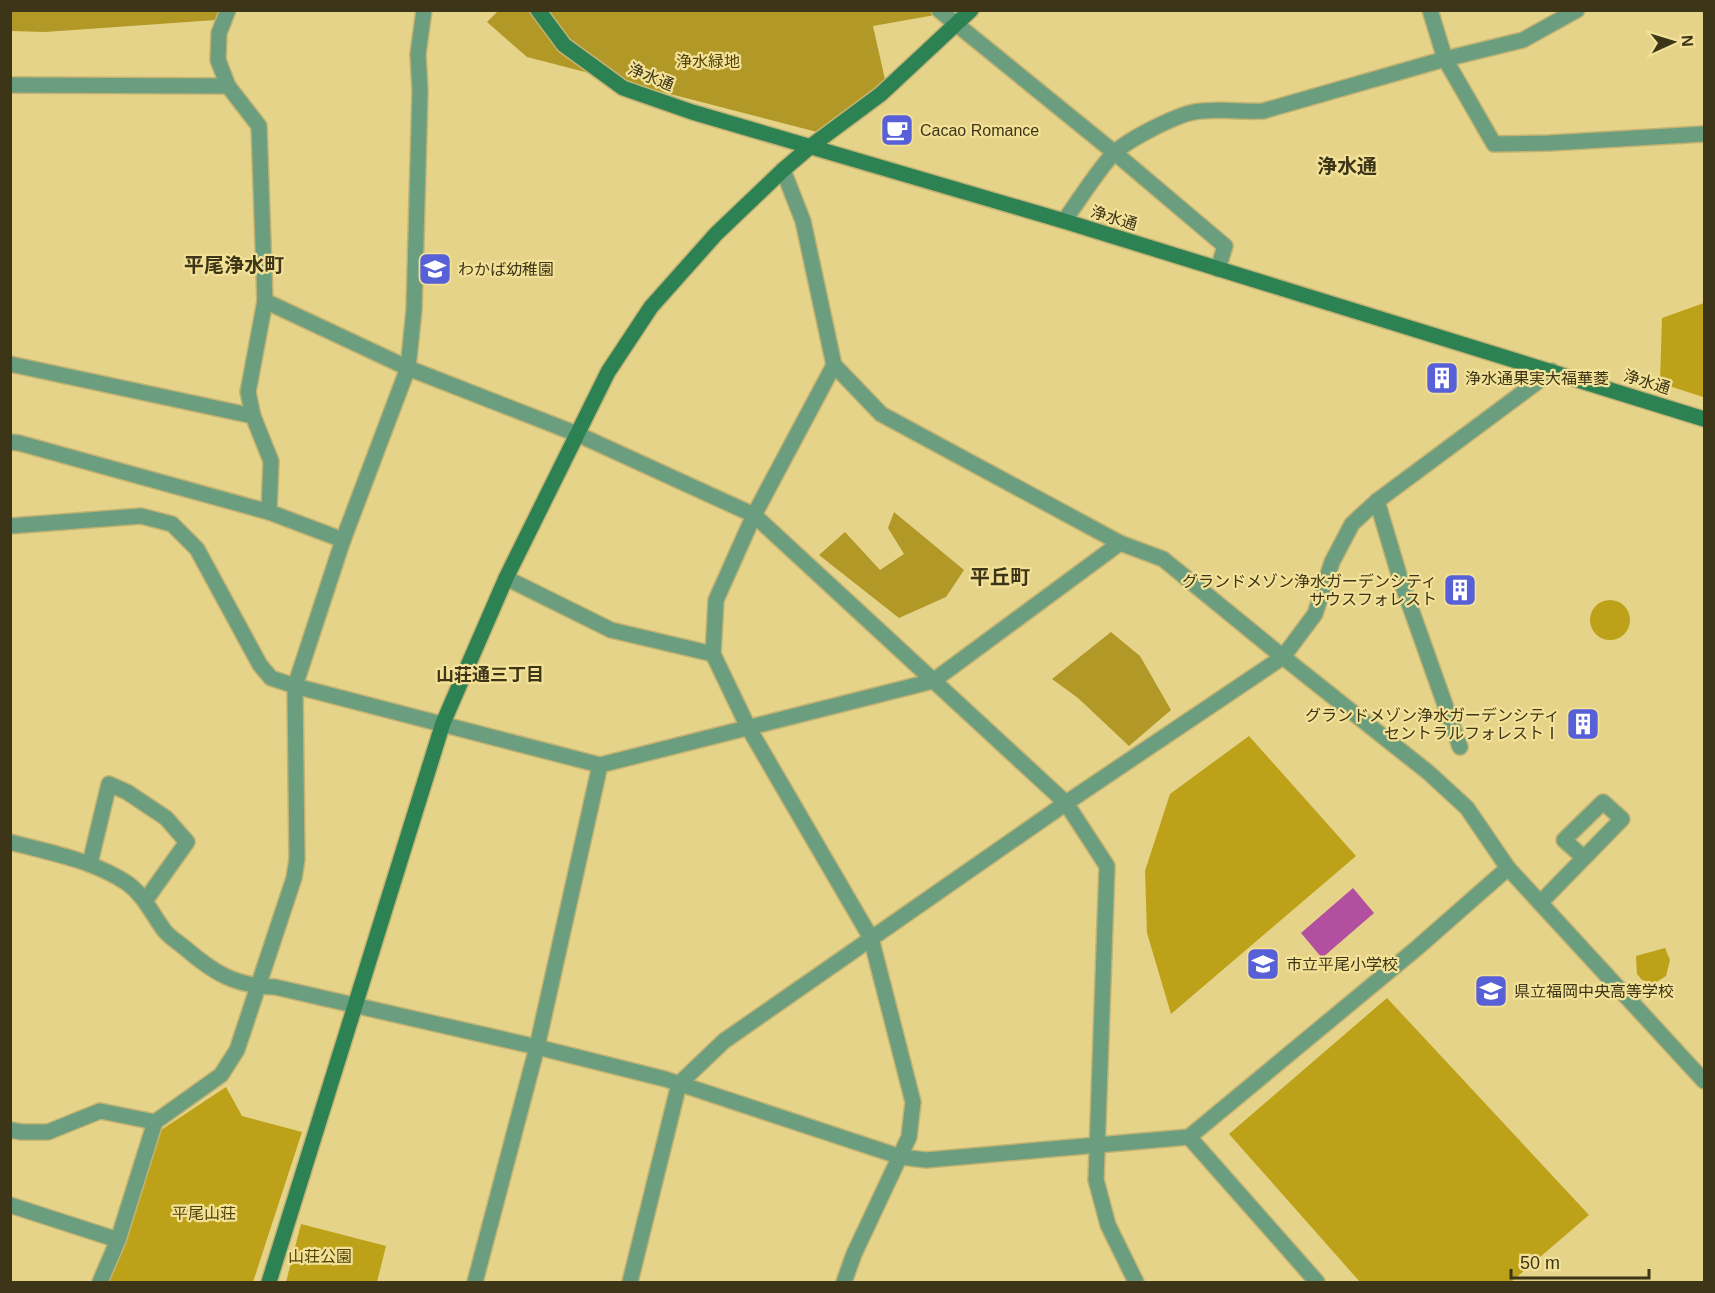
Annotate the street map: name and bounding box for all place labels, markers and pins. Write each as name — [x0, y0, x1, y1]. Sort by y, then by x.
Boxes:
cafe icon: Cacao Romance — [879, 112, 915, 148]
place label: Cacao Romance — [920, 122, 1039, 139]
school or university icon: わかば幼稚園 — [417, 251, 453, 287]
place label: わかば幼稚園 — [458, 261, 554, 278]
building icon: 浄水通果実大福華菱 — [1424, 360, 1460, 396]
place label: 浄水通果実大福華菱 — [1465, 370, 1609, 387]
building icon: グランドメゾン浄水ガーデンシティ サウスフォレスト — [1442, 572, 1478, 608]
place label: グランドメゾン浄水ガーデンシティ サウスフォレスト — [1182, 573, 1437, 608]
building icon: グランドメゾン浄水ガーデンシティ セントラルフォレストⅠ — [1565, 706, 1601, 742]
place label: グランドメゾン浄水ガーデンシティ セントラルフォレストⅠ — [1305, 707, 1560, 742]
school or university icon: 市立平尾小学校 — [1245, 946, 1281, 982]
place label: 市立平尾小学校 — [1286, 956, 1398, 973]
school or university icon: 県立福岡中央高等学校 — [1473, 973, 1509, 1009]
place label: 県立福岡中央高等学校 — [1514, 983, 1674, 1000]

